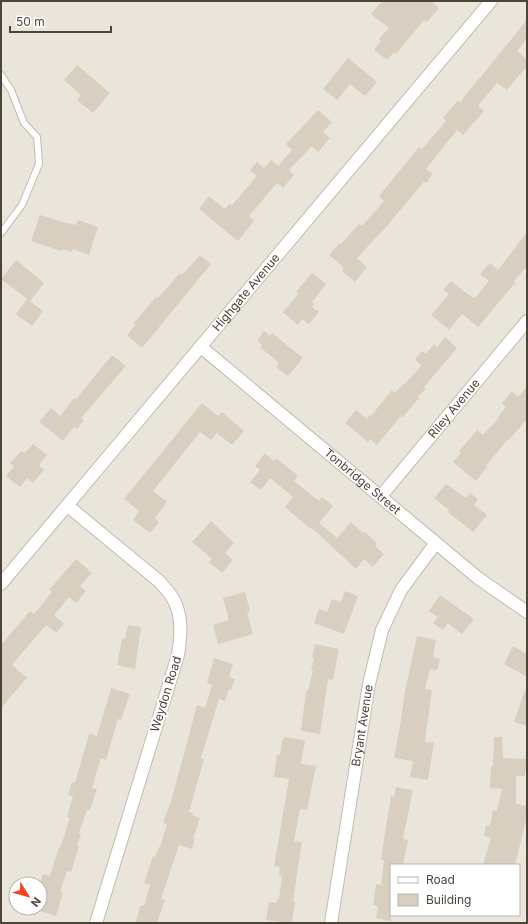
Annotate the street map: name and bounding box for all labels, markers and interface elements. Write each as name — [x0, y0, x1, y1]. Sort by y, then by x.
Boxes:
scale bar — [10, 8, 111, 34]
text: 50 m — [16, 14, 45, 29]
street label: Highgate Avenue — [209, 250, 283, 334]
street label: Riley Avenue — [425, 375, 483, 441]
street label: Tonbridge Street — [321, 445, 404, 517]
street label: Weydon Road — [147, 654, 184, 734]
street label: Bryant Avenue — [348, 683, 376, 767]
legend — [390, 864, 520, 916]
text: Road — [426, 872, 455, 887]
north arrow — [8, 876, 48, 916]
text: Building — [426, 892, 471, 907]
text: N — [28, 894, 44, 910]

